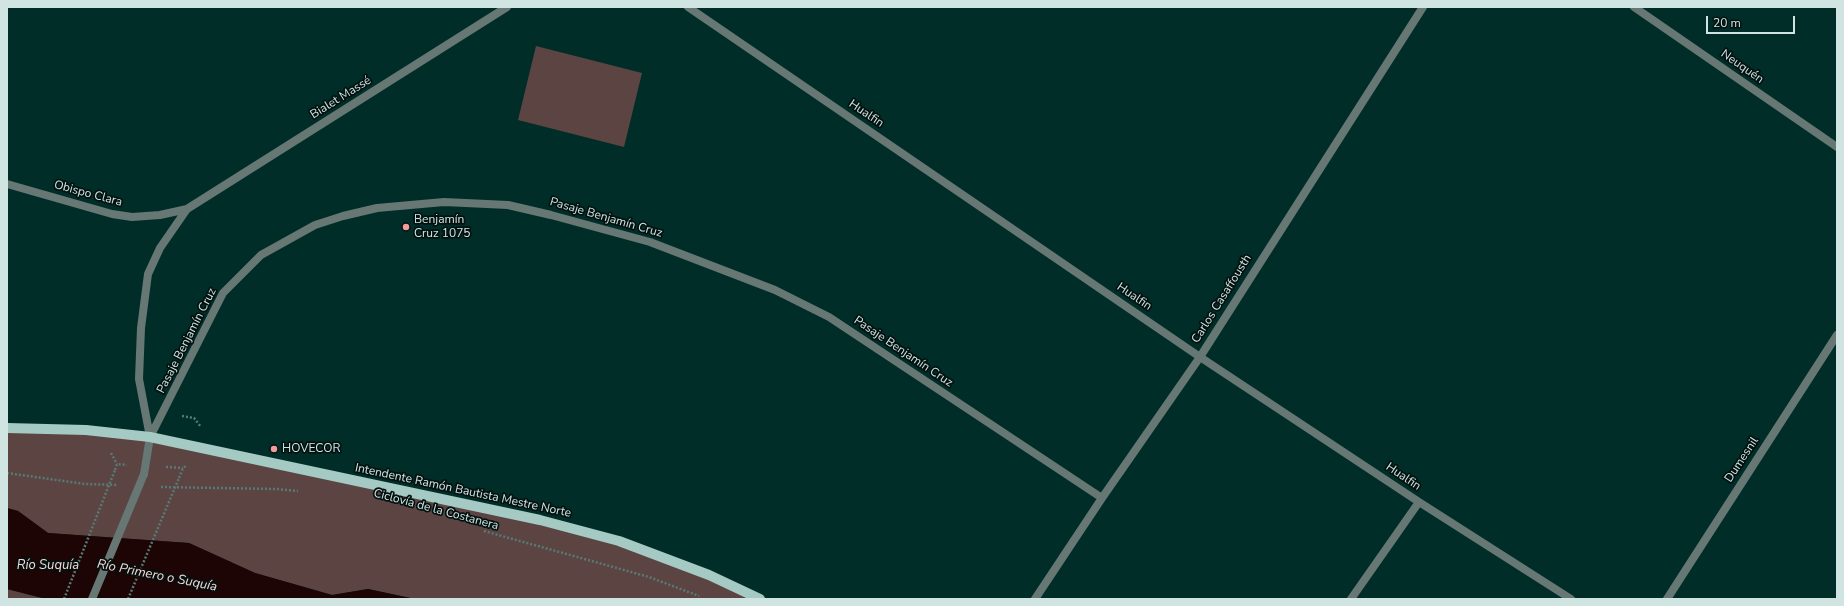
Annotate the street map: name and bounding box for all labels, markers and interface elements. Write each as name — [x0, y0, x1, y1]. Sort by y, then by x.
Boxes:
scale bar — [1708, 8, 1797, 34]
text: 20 m — [1713, 15, 1741, 31]
street label: Neuquén — [1718, 47, 1766, 87]
street label: Bialet Massé — [308, 74, 374, 122]
street label: Hualfin — [846, 97, 886, 131]
street label: Obispo Clara — [52, 178, 124, 210]
street label: Pasaje Benjamín Cruz — [548, 195, 664, 241]
place label: Benjamín Cruz 1075 — [414, 213, 471, 241]
marker: Benjamín Cruz 1075 — [401, 222, 411, 232]
street label: Carlos Casaffousth — [1189, 252, 1255, 346]
street label: Hualfin — [1114, 280, 1154, 314]
street label: Pasaje Benjamín Cruz — [154, 286, 220, 396]
street label: Pasaje Benjamín Cruz — [851, 314, 955, 390]
street label: Dumesnil — [1722, 435, 1762, 485]
place label: HOVECOR — [282, 442, 340, 456]
marker: HOVECOR — [269, 444, 279, 454]
street label: Hualfin — [1383, 460, 1423, 494]
street label: Intendente Ramón Bautista Mestre Norte — [354, 461, 572, 521]
street label: Ciclovía de la Costanera — [372, 486, 500, 534]
water label: Río Primero o Suquía — [96, 557, 218, 595]
water label: Río Suquía — [17, 558, 79, 574]

